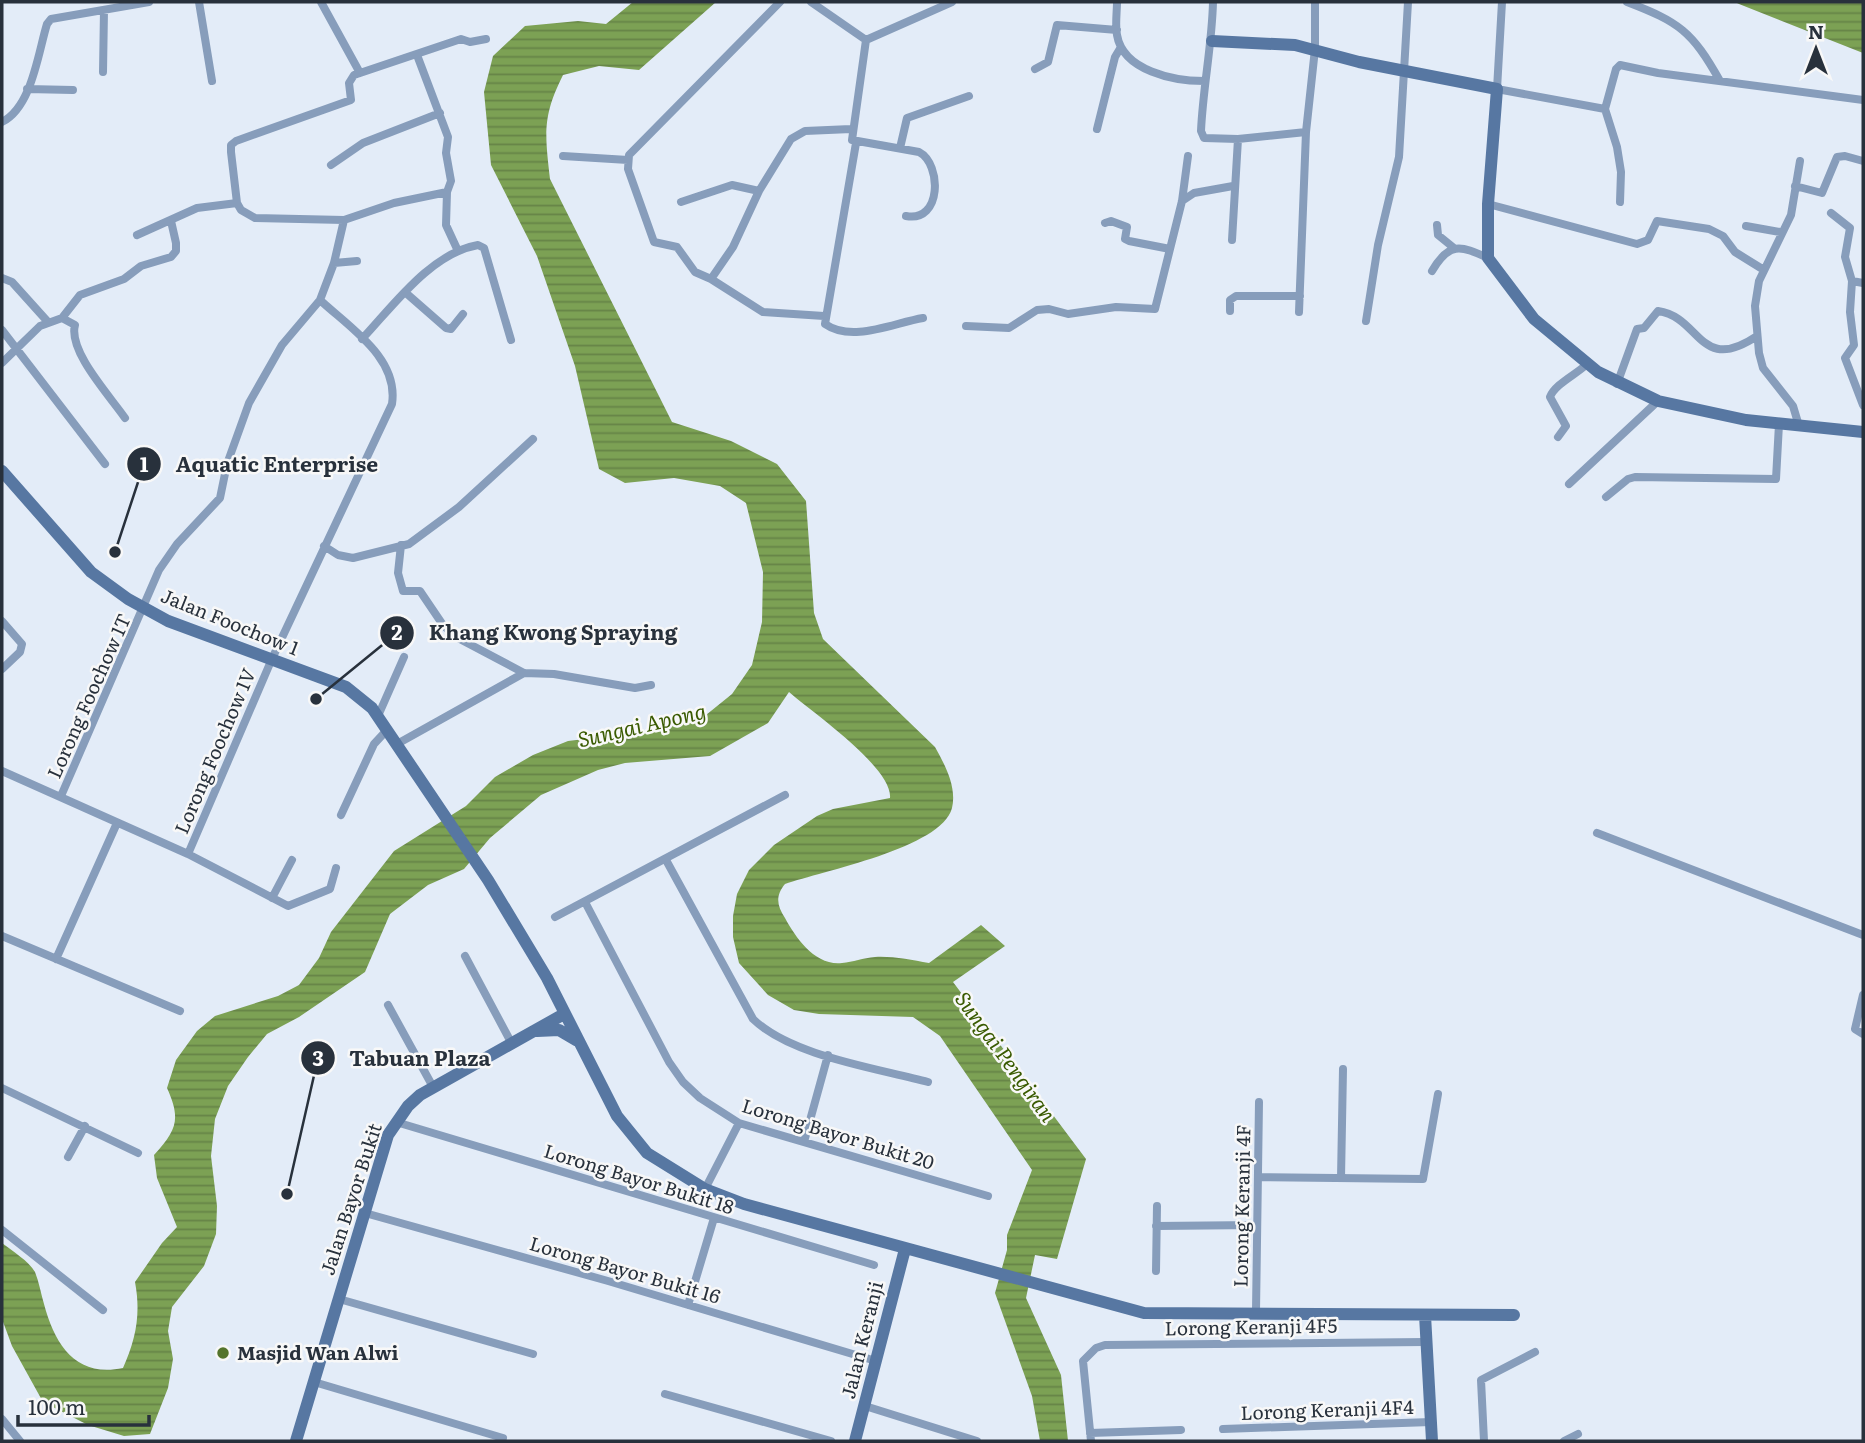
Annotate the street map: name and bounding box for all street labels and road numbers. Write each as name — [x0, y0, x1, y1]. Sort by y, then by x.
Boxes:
street label: Jalan Foochow 1 — [157, 581, 304, 662]
street label: Lorong Foochow 1T — [39, 609, 137, 782]
street label: Lorong Foochow 1V — [166, 663, 262, 838]
street label: Lorong Bayor Bukit 20 — [739, 1090, 938, 1176]
street label: Jalan Bayor Bukit — [312, 1119, 388, 1278]
street label: Lorong Keranji 4F — [1226, 1124, 1256, 1288]
street label: Lorong Bayor Bukit 18 — [541, 1136, 738, 1220]
street label: Lorong Bayor Bukit 16 — [527, 1228, 724, 1310]
street label: Jalan Keranji — [833, 1278, 889, 1401]
street label: Lorong Keranji 4F5 — [1164, 1310, 1338, 1342]
street label: Lorong Keranji 4F4 — [1240, 1392, 1415, 1426]

